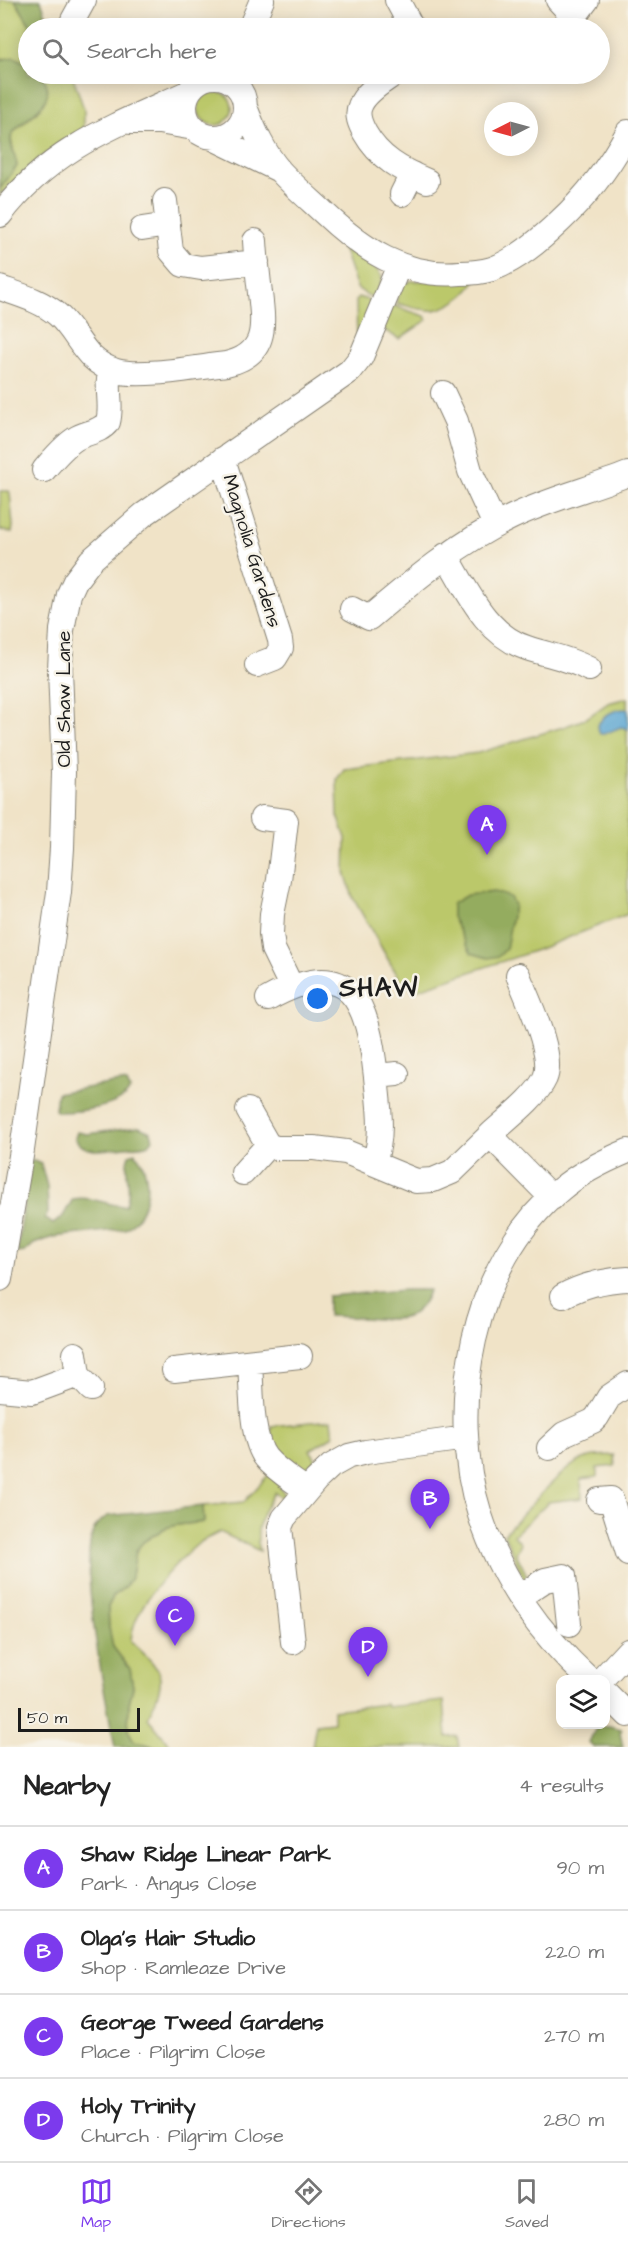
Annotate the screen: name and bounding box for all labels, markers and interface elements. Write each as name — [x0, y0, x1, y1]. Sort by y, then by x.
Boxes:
search box — [18, 18, 610, 84]
icon: search — [39, 35, 72, 68]
text: Search here — [87, 36, 217, 67]
north arrow — [484, 102, 538, 156]
street label: Magnolia Gardens — [214, 471, 289, 631]
street label: Old Shaw Lane — [50, 630, 78, 767]
pin: A — [468, 806, 506, 855]
district label: SHAW — [338, 970, 419, 1006]
your location — [303, 984, 332, 1013]
pin: B — [410, 1480, 450, 1529]
pin: C — [156, 1596, 195, 1646]
pin: D — [348, 1628, 388, 1677]
map controls — [556, 1675, 610, 1729]
button: layers — [556, 1675, 610, 1729]
scale bar — [18, 1705, 140, 1732]
text: 50 m — [27, 1707, 67, 1729]
text: Nearby — [24, 1768, 111, 1804]
text: 4 results — [519, 1772, 604, 1800]
text: Shaw Ridge Linear Park — [81, 1839, 331, 1870]
text: A — [37, 1854, 50, 1882]
text: 90 m — [556, 1854, 604, 1882]
text: Park · Angus Close — [81, 1870, 257, 1898]
text: Olga's Hair Studio — [81, 1923, 255, 1954]
text: B — [36, 1938, 51, 1966]
text: 220 m — [545, 1938, 604, 1966]
text: Shop · Ramleaze Drive — [81, 1954, 286, 1982]
text: George Tweed Gardens — [81, 2007, 324, 2038]
text: C — [36, 2022, 51, 2050]
text: 270 m — [544, 2022, 604, 2050]
text: Place · Pilgrim Close — [81, 2038, 266, 2066]
text: Holy Trinity — [81, 2091, 196, 2122]
text: D — [37, 2106, 50, 2134]
text: 280 m — [543, 2106, 604, 2134]
text: Church · Pilgrim Close — [81, 2122, 284, 2150]
tab: Map — [80, 2175, 113, 2233]
tab: Directions — [272, 2175, 346, 2233]
tab: Saved — [505, 2175, 548, 2233]

